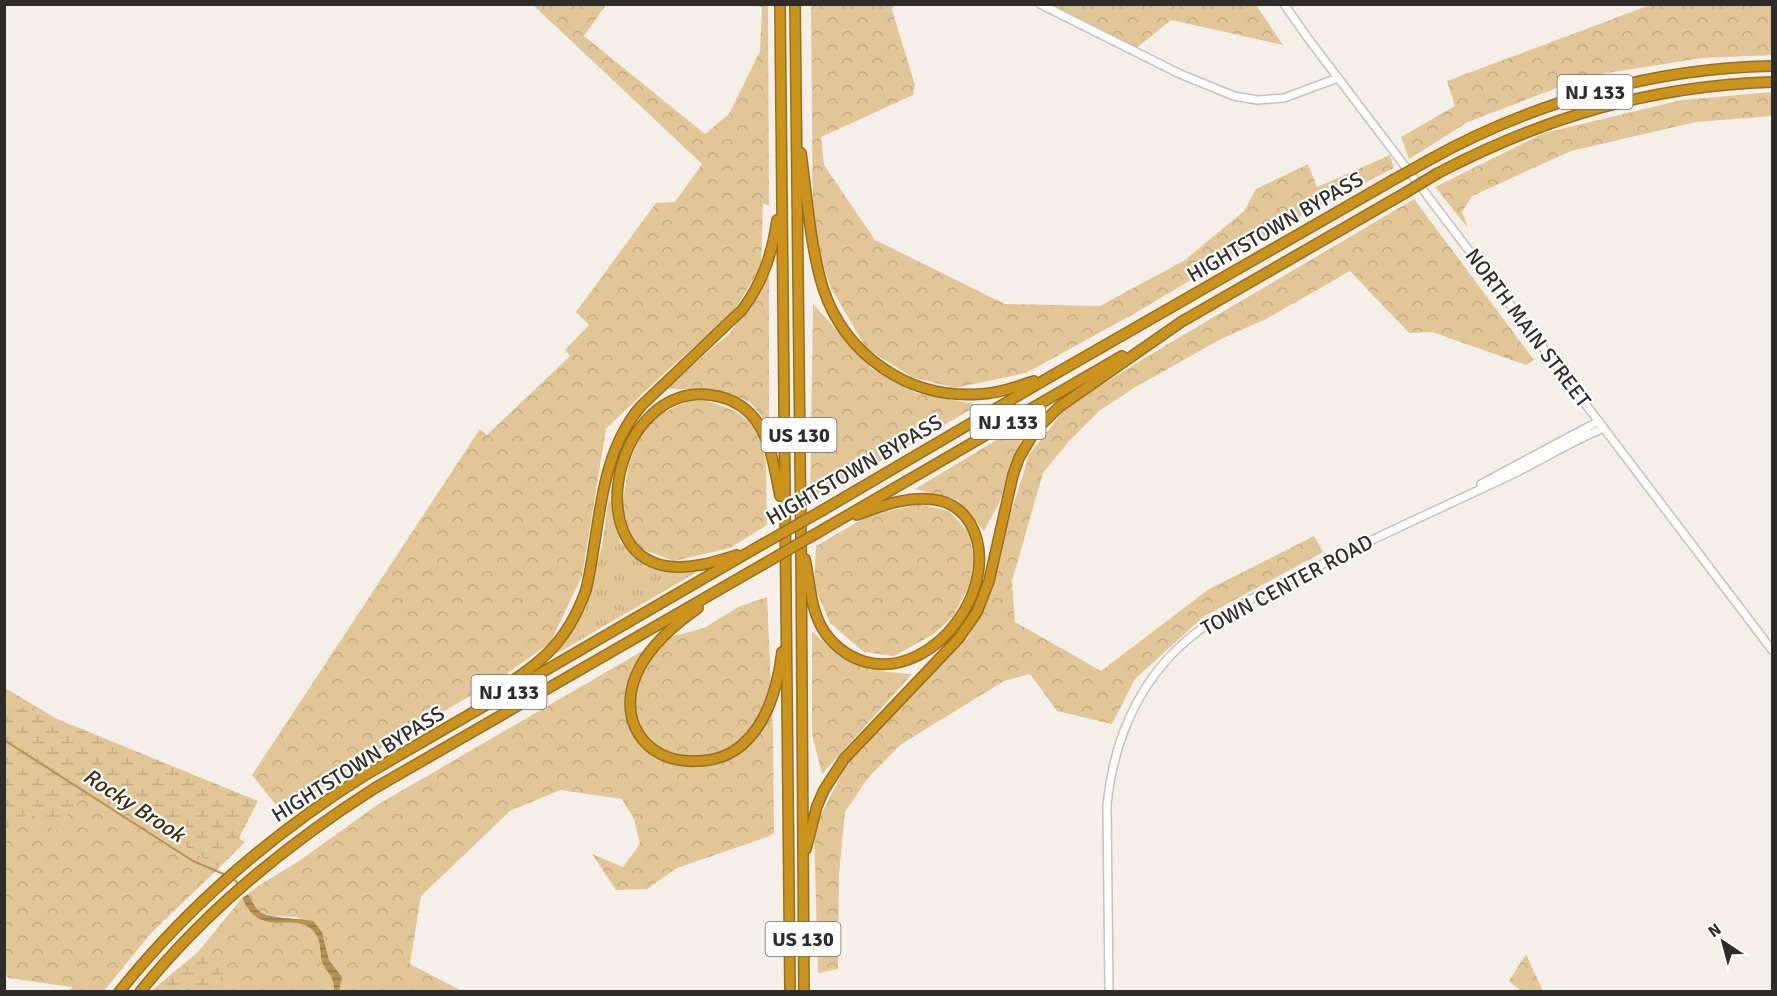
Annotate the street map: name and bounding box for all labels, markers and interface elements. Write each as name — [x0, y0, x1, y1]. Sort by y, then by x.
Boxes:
road number: NJ 133 — [1558, 75, 1632, 109]
street label: HIGHTSTOWN BYPASS — [1182, 166, 1368, 288]
street label: NORTH MAIN STREET — [1460, 243, 1597, 413]
road number: NJ 133 — [970, 405, 1046, 439]
street label: HIGHTSTOWN BYPASS — [761, 409, 947, 531]
road number: US 130 — [762, 418, 836, 452]
street label: TOWN CENTER ROAD — [1197, 529, 1377, 641]
road number: NJ 133 — [472, 675, 546, 709]
street label: HIGHTSTOWN BYPASS — [267, 700, 449, 828]
water label: Rocky Brook — [78, 762, 191, 849]
north arrow — [1693, 912, 1753, 972]
text: N — [1704, 919, 1725, 942]
road number: US 130 — [766, 922, 840, 956]

